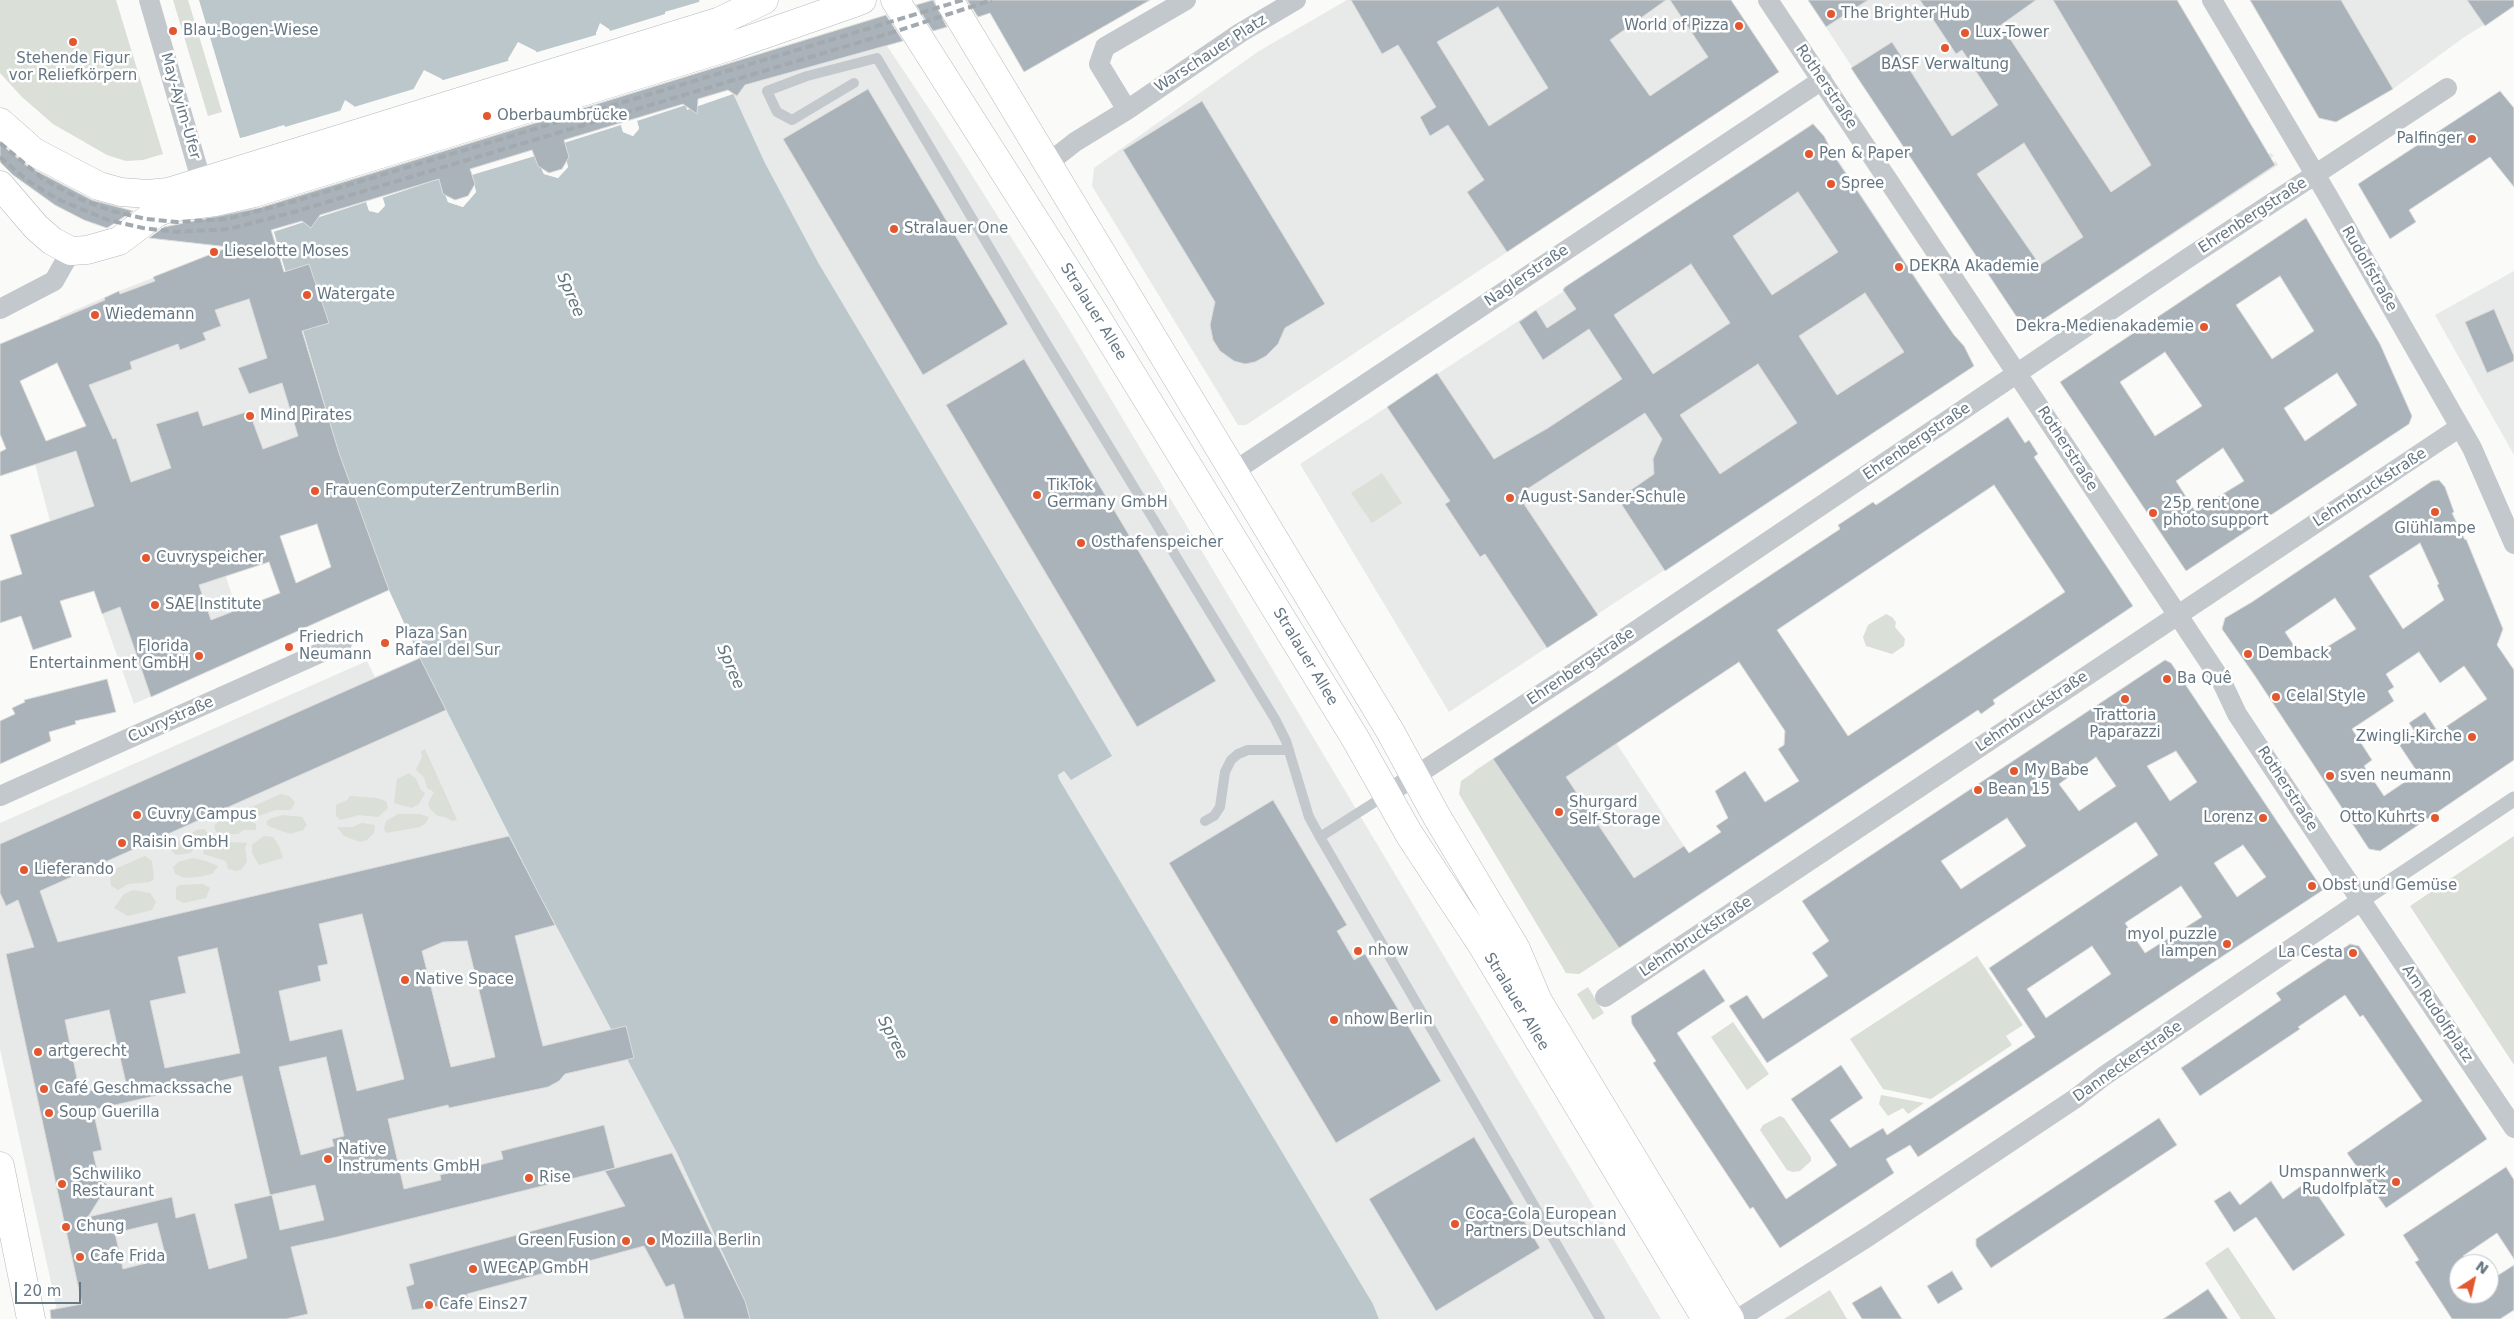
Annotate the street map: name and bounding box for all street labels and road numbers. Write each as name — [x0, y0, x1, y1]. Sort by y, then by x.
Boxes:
street label: Warschauer Platz — [1152, 11, 1270, 97]
street label: Rotherstraße — [1791, 42, 1861, 132]
street label: May-Ayim-Ufer — [156, 51, 204, 161]
street label: Ehrenbergstraße — [2195, 174, 2311, 258]
street label: Rudolfstraße — [2337, 223, 2401, 315]
street label: Naglerstraße — [1482, 241, 1572, 311]
street label: Stralauer Allee — [1056, 260, 1130, 364]
street label: Ehrenbergstraße — [1860, 399, 1974, 485]
street label: Rotherstraße — [2033, 403, 2101, 495]
street label: Lehmbruckstraße — [2310, 445, 2430, 531]
street label: Stralauer Allee — [1269, 605, 1341, 709]
street label: Ehrenbergstraße — [1524, 624, 1638, 710]
street label: Lehmbruckstraße — [1973, 668, 2091, 756]
street label: Cuvrystraße — [125, 693, 217, 747]
street label: Rotherstraße — [2253, 743, 2321, 835]
street label: Lehmbruckstraße — [1637, 893, 1755, 981]
street label: Stralauer Allee — [1480, 950, 1552, 1054]
street label: Am Rudolfplatz — [2398, 962, 2476, 1066]
street label: Danneckerstraße — [2070, 1018, 2186, 1106]

